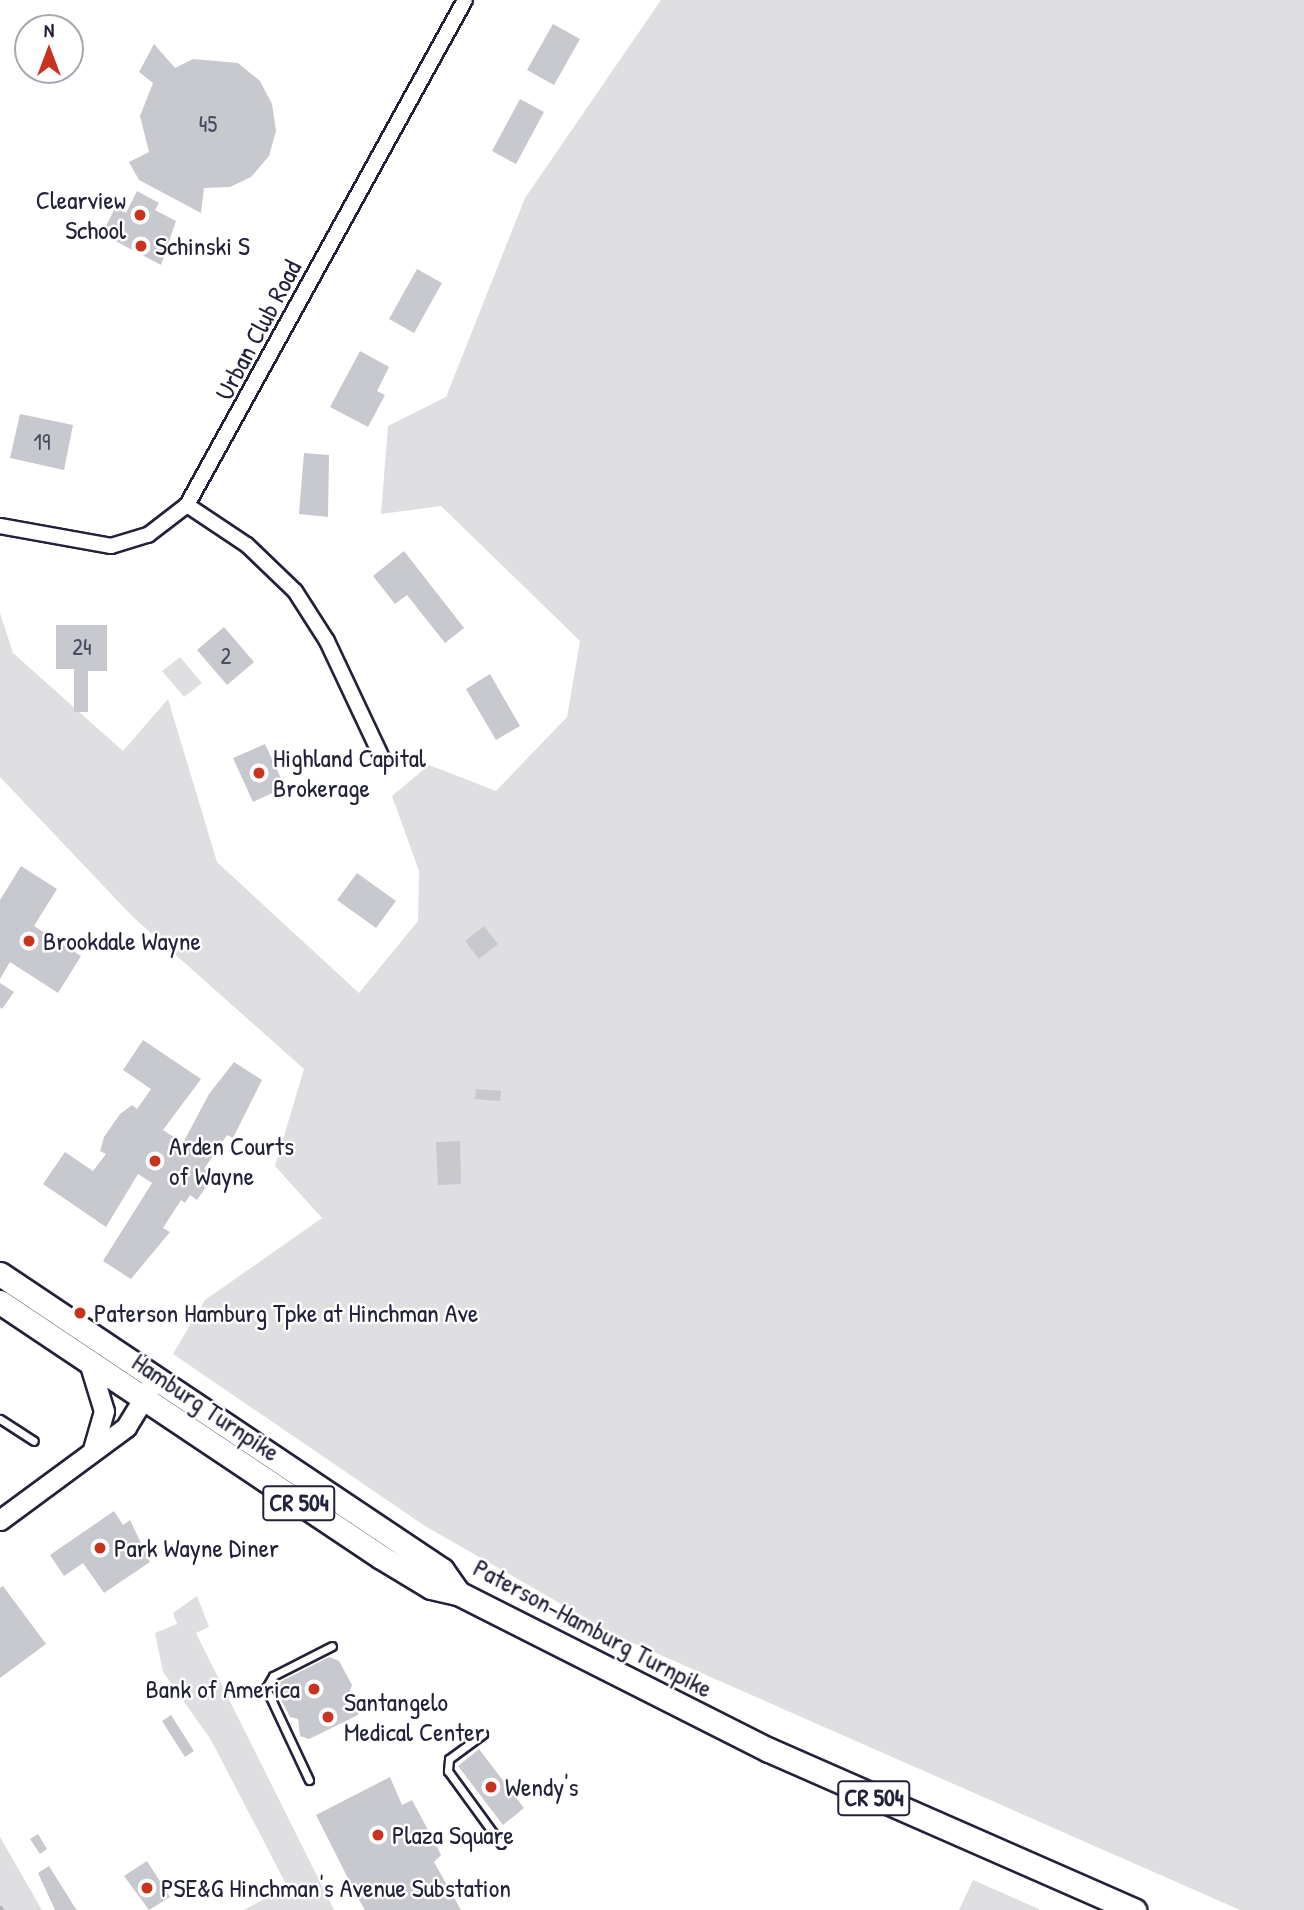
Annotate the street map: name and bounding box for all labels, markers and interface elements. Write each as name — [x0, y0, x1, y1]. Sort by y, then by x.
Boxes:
north arrow — [14, 14, 84, 84]
text: N — [44, 17, 54, 43]
house number: 45 — [199, 110, 217, 138]
place label: Clearview School — [36, 184, 126, 246]
marker: Clearview School — [132, 207, 148, 223]
place label: Schinski S — [155, 230, 250, 262]
marker: Schinski S — [133, 238, 149, 254]
street label: Urban Club Road — [208, 255, 308, 405]
house number: 19 — [34, 428, 50, 456]
house number: 24 — [72, 633, 92, 661]
house number: 2 — [221, 642, 231, 670]
place label: Highland Capital Brokerage — [273, 742, 426, 804]
marker: Highland Capital Brokerage — [251, 765, 267, 781]
place label: Brookdale Wayne — [43, 925, 201, 957]
marker: Brookdale Wayne — [21, 933, 37, 949]
place label: Arden Courts of Wayne — [169, 1130, 294, 1192]
marker: Arden Courts of Wayne — [147, 1153, 163, 1169]
place label: Paterson Hamburg Tpke at Hinchman Ave — [94, 1297, 478, 1329]
marker: Paterson Hamburg Tpke at Hinchman Ave — [72, 1305, 88, 1321]
street label: Hamburg Turnpike — [126, 1346, 286, 1468]
road number: CR 504 — [262, 1483, 336, 1524]
place label: Park Wayne Diner — [114, 1532, 279, 1564]
marker: Park Wayne Diner — [92, 1540, 108, 1556]
street label: Paterson-Hamburg Turnpike — [468, 1552, 718, 1704]
place label: Bank of America — [145, 1673, 300, 1705]
marker: Bank of America — [306, 1681, 322, 1697]
place label: Santangelo Medical Center — [344, 1686, 485, 1748]
marker: Santangelo Medical Center — [318, 1707, 338, 1727]
place label: Wendy's — [505, 1771, 579, 1803]
road number: CR 504 — [837, 1778, 911, 1818]
marker: Wendy's — [483, 1779, 499, 1795]
place label: Plaza Square — [392, 1819, 514, 1851]
marker: Plaza Square — [370, 1827, 386, 1843]
place label: PSE&G Hinchman's Avenue Substation — [161, 1872, 511, 1904]
marker: PSE&G Hinchman's Avenue Substation — [139, 1880, 155, 1896]

